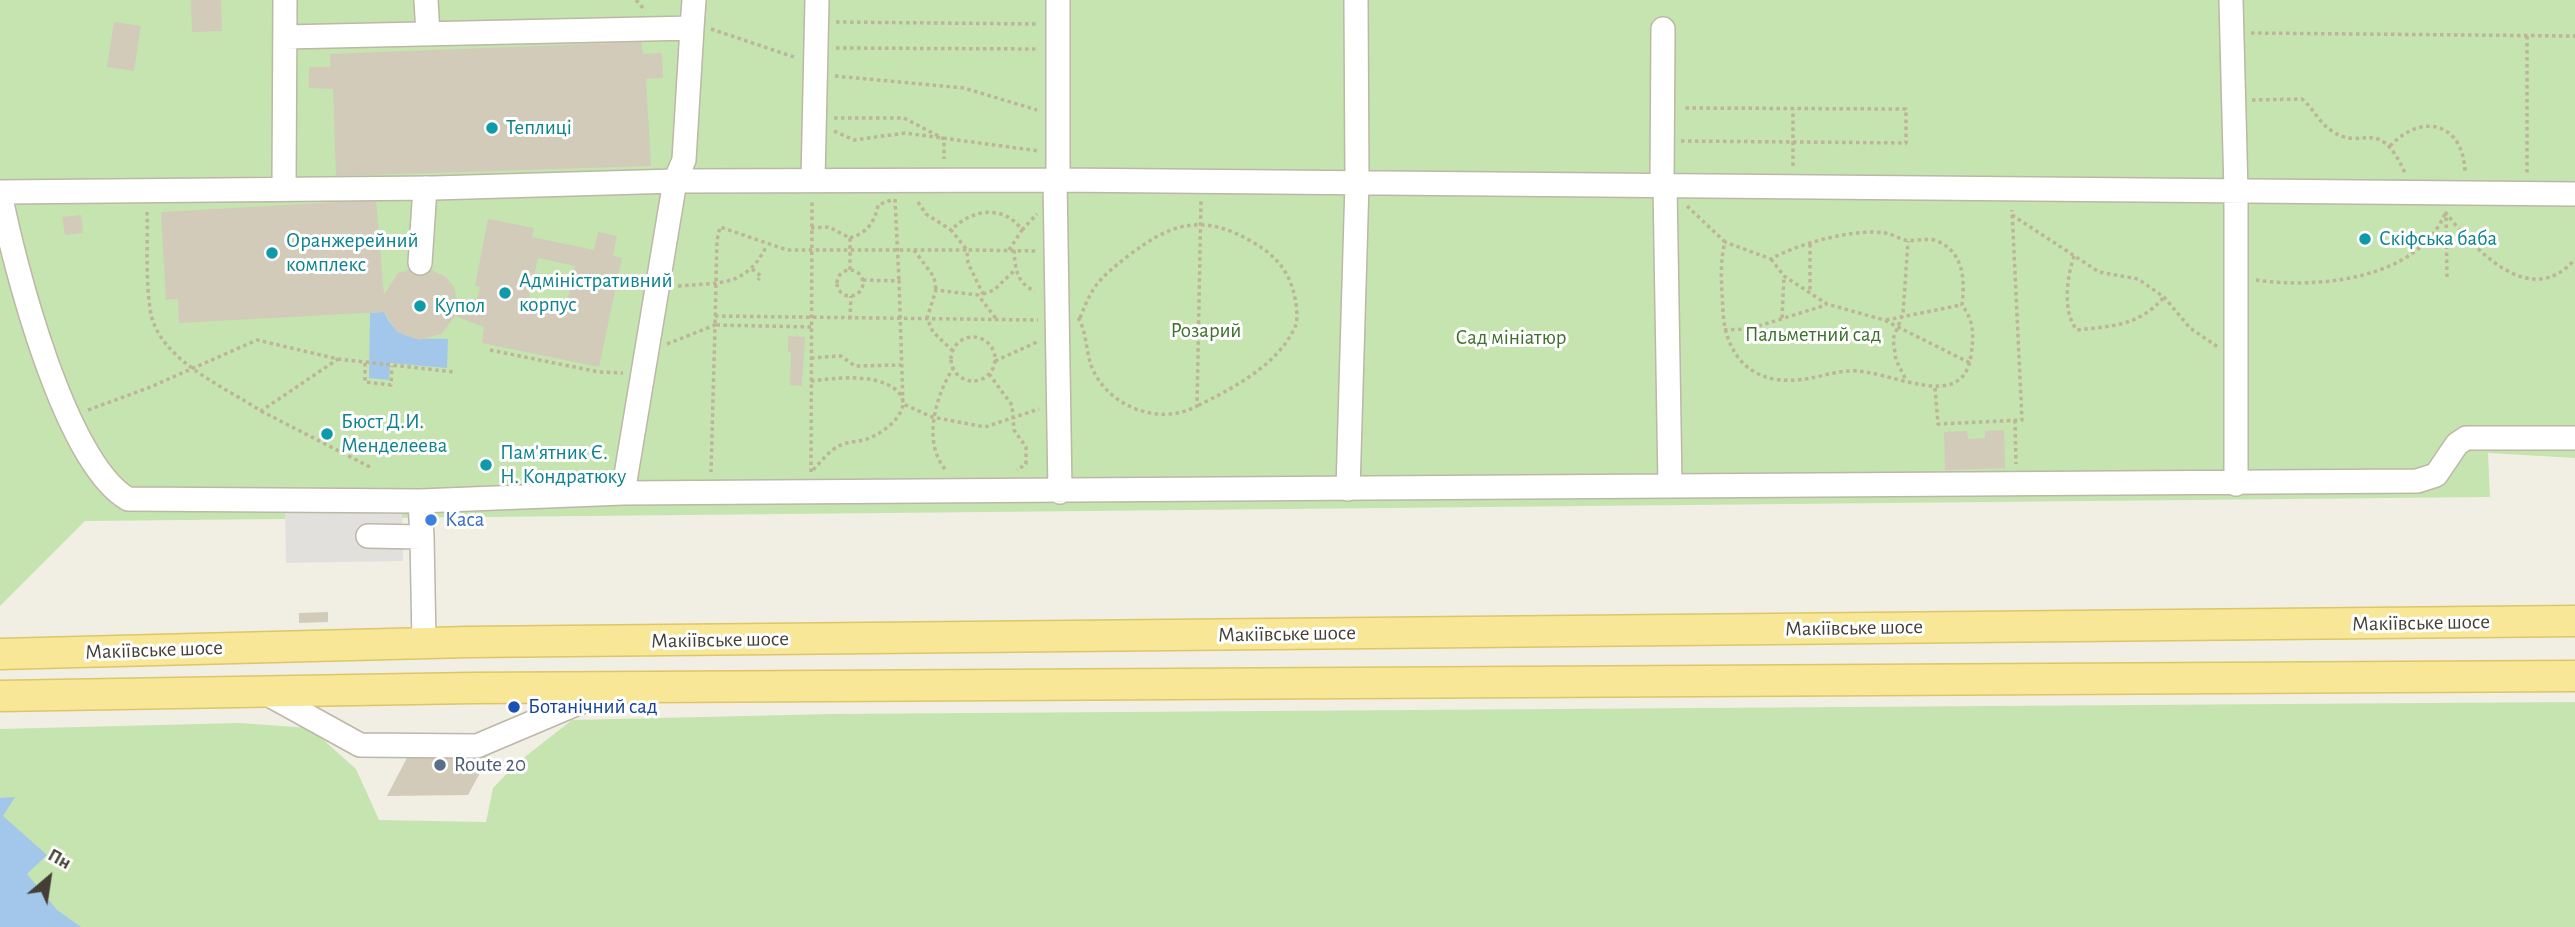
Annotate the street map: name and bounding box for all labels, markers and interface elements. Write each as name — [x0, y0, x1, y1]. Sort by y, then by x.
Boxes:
place label: Теплиці — [506, 115, 572, 141]
marker: Теплиці — [484, 120, 500, 136]
place label: Скіфська баба — [2379, 226, 2497, 252]
place label: Оранжерейний комплекс — [286, 228, 419, 278]
marker: Скіфська баба — [2357, 231, 2373, 247]
marker: Оранжерейний комплекс — [264, 245, 280, 261]
place label: Адміністративний корпус — [519, 268, 673, 318]
marker: Адміністративний корпус — [497, 285, 513, 301]
place label: Купол — [434, 293, 485, 319]
marker: Купол — [412, 298, 428, 314]
park label: Розарий — [1171, 318, 1241, 344]
park label: Пальметний сад — [1745, 322, 1881, 348]
park label: Сад мініатюр — [1456, 325, 1566, 351]
place label: Бюст Д.И. Менделеева — [341, 409, 447, 459]
marker: Бюст Д.И. Менделеева — [319, 426, 335, 442]
place label: Пам'ятник Є. Н. Кондратюку — [500, 440, 626, 490]
marker: Пам'ятник Є. Н. Кондратюку — [478, 457, 494, 473]
place label: Каса — [445, 507, 484, 533]
marker: Каса — [423, 512, 439, 528]
street label: Макіївське шосе — [2352, 609, 2490, 637]
street label: Макіївське шосе — [1785, 614, 1923, 642]
street label: Макіївське шосе — [1218, 620, 1356, 648]
street label: Макіївське шосе — [651, 626, 789, 654]
street label: Макіївське шосе — [85, 635, 223, 665]
place label: Ботанічний сад — [528, 694, 658, 720]
marker: Ботанічний сад — [506, 699, 522, 715]
place label: Route 20 — [454, 752, 526, 778]
marker: Route 20 — [432, 757, 448, 773]
north arrow — [14, 843, 84, 913]
text: Пн — [45, 845, 74, 873]

